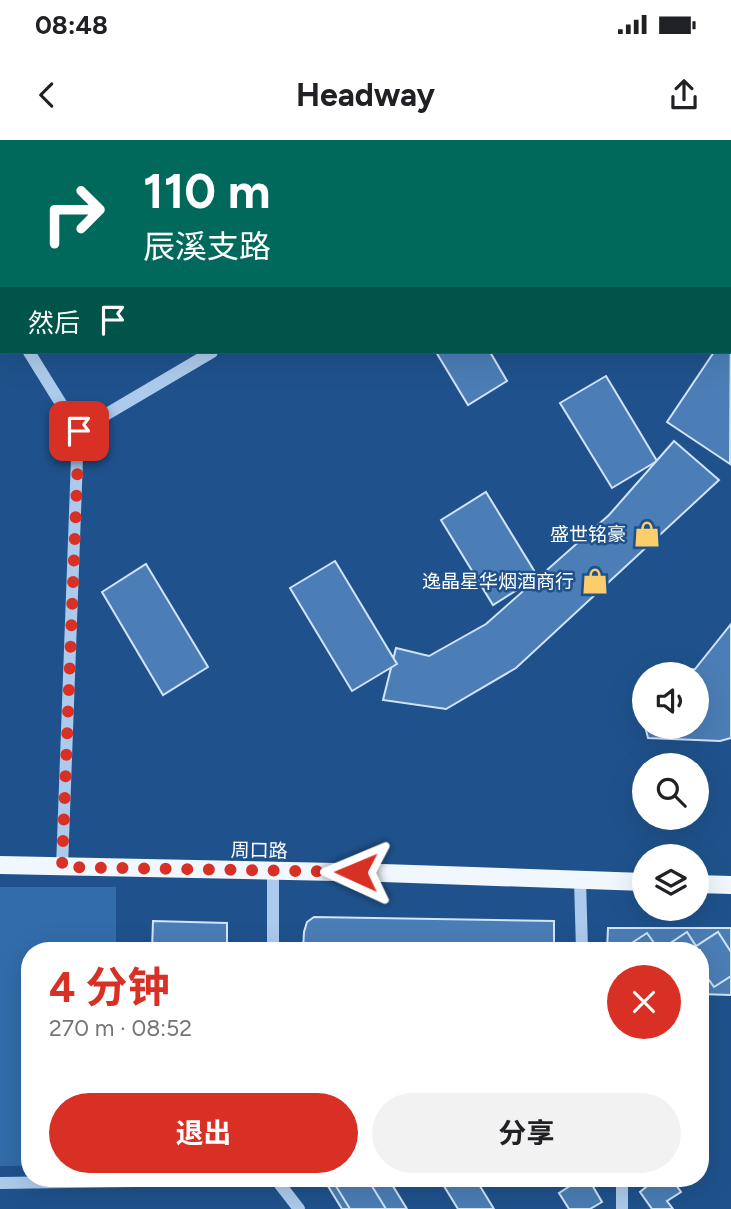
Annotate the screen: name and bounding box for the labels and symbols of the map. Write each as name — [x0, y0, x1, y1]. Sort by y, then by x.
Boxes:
pin — [49, 401, 109, 461]
shop icon: 盛世铭豪 — [632, 519, 662, 549]
place label: 盛世铭豪 — [550, 523, 626, 546]
shop icon: 逸晶星华烟酒商行 — [580, 566, 610, 596]
place label: 逸晶星华烟酒商行 — [422, 570, 574, 593]
position arrow — [319, 835, 393, 909]
street label: 周口路 — [230, 839, 288, 862]

